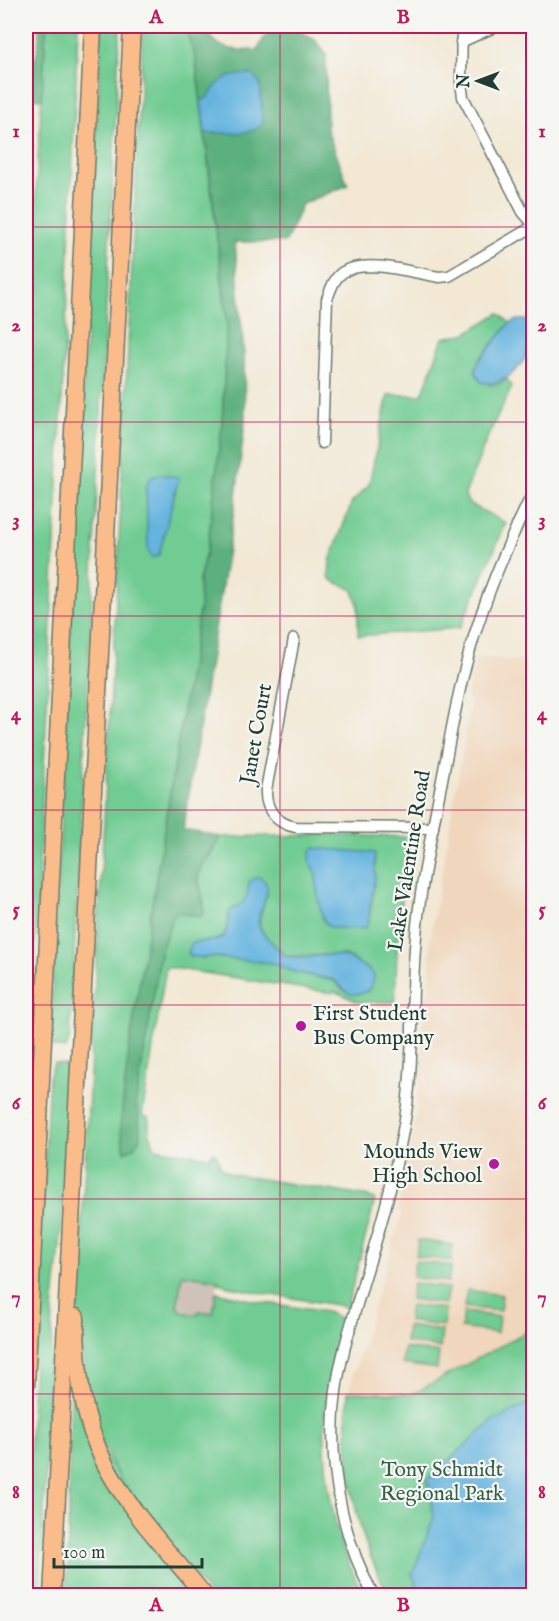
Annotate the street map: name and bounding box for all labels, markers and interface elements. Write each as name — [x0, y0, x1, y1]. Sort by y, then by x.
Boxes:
text: A — [148, 5, 164, 30]
text: B — [396, 5, 410, 30]
north arrow — [448, 51, 508, 111]
text: N — [455, 74, 475, 89]
text: 1 — [12, 119, 20, 144]
text: 1 — [538, 119, 546, 144]
text: 2 — [11, 313, 21, 338]
text: 2 — [537, 313, 547, 338]
text: 3 — [12, 508, 20, 533]
text: 3 — [538, 508, 546, 533]
street label: Janet Court — [235, 682, 279, 788]
text: 4 — [11, 702, 22, 727]
text: 4 — [537, 702, 548, 727]
street label: Lake Valentine Road — [382, 768, 438, 953]
text: 5 — [12, 897, 20, 922]
text: 5 — [538, 897, 546, 922]
place label: First Student Bus Company — [313, 1001, 435, 1052]
marker: First Student Bus Company — [294, 1019, 308, 1033]
text: 6 — [12, 1091, 22, 1116]
text: 6 — [538, 1091, 548, 1116]
place label: Mounds View High School — [363, 1139, 483, 1190]
marker: Mounds View High School — [487, 1157, 501, 1171]
text: 7 — [11, 1285, 21, 1310]
text: 7 — [537, 1285, 547, 1310]
park label: Tony Schmidt Regional Park — [380, 1457, 505, 1508]
text: 8 — [12, 1480, 20, 1505]
text: 8 — [538, 1480, 546, 1505]
scale bar — [54, 1531, 202, 1569]
text: 100 m — [63, 1542, 105, 1565]
text: A — [148, 1593, 164, 1618]
text: B — [396, 1593, 410, 1618]

